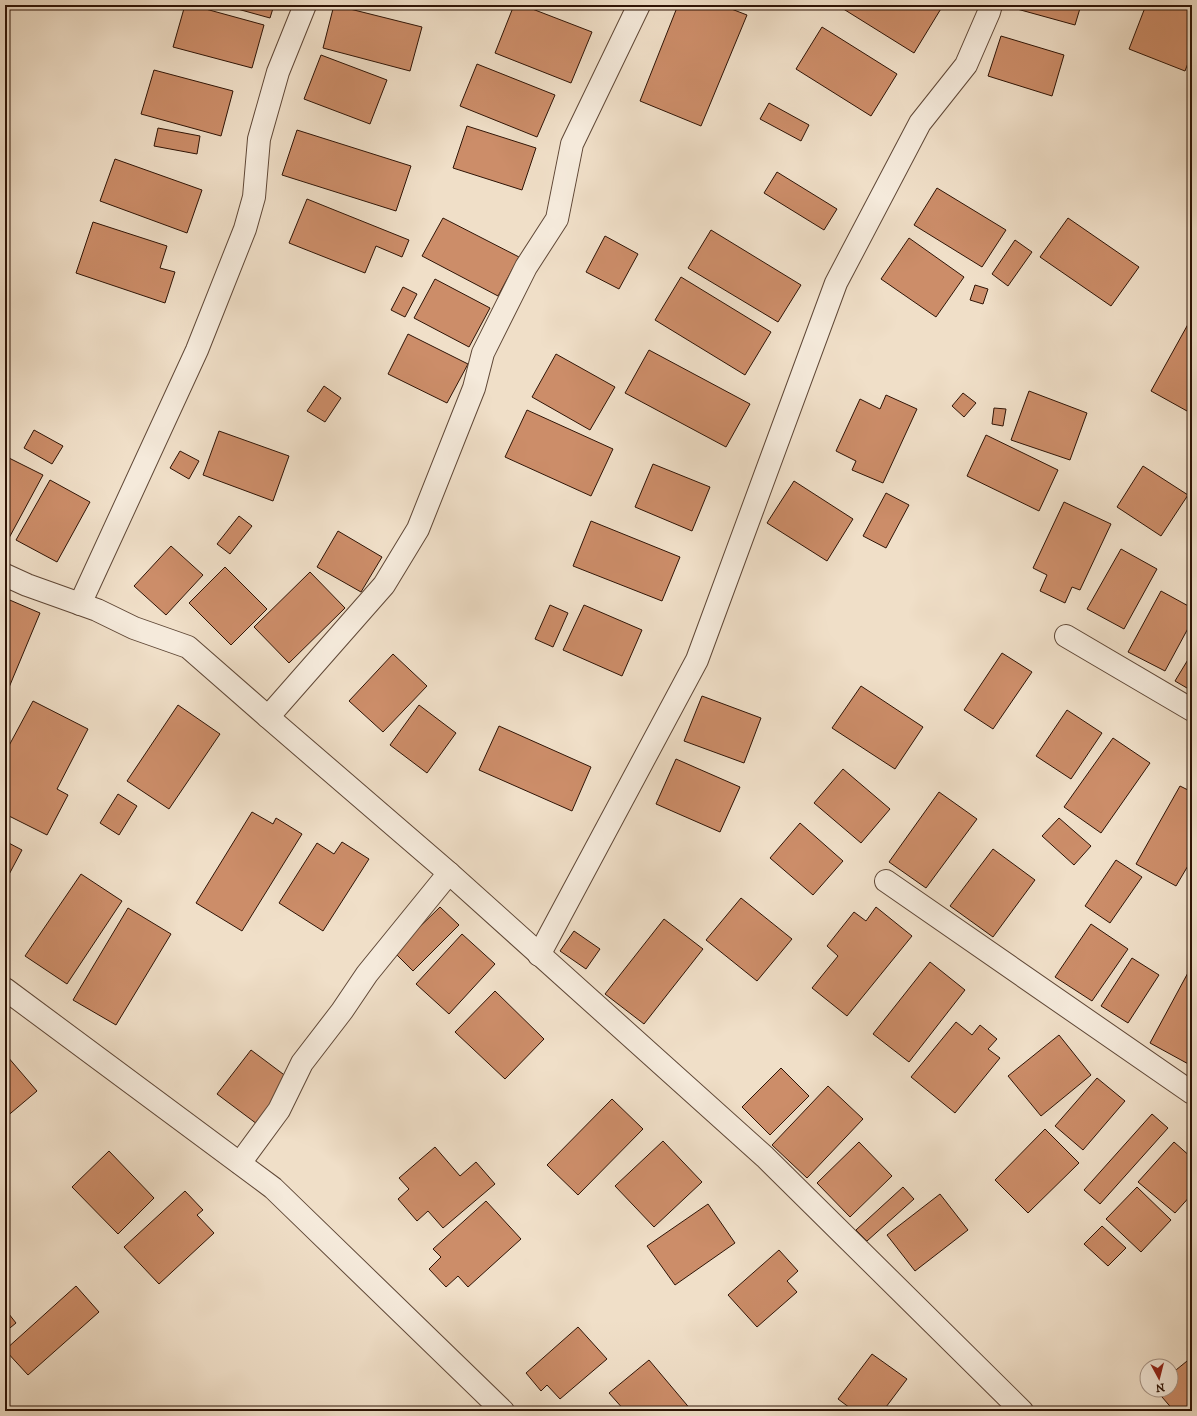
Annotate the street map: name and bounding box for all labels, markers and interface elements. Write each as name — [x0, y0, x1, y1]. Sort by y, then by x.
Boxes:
north arrow — [1139, 1358, 1179, 1398]
text: N — [1155, 1379, 1165, 1394]

